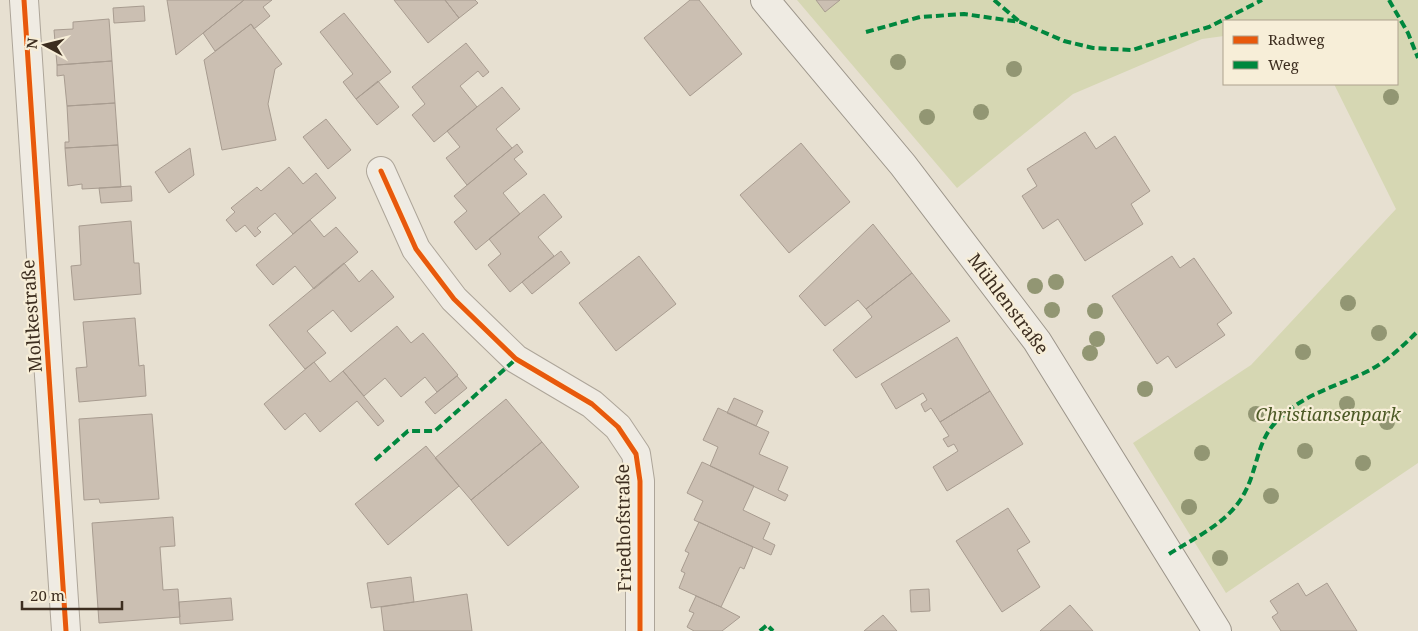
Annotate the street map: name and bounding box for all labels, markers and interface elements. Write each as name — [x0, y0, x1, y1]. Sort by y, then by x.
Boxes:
north arrow — [20, 20, 70, 70]
legend — [1223, 20, 1398, 85]
text: Radweg — [1268, 29, 1325, 49]
text: N — [21, 37, 42, 50]
text: Weg — [1268, 54, 1299, 74]
street label: Mühlenstraße — [963, 248, 1055, 359]
street label: Moltkestraße — [15, 259, 47, 373]
park label: Christiansenpark — [1255, 402, 1401, 426]
street label: Friedhofstraße — [610, 464, 636, 592]
scale bar — [22, 578, 122, 610]
text: 20 m — [30, 585, 65, 605]

